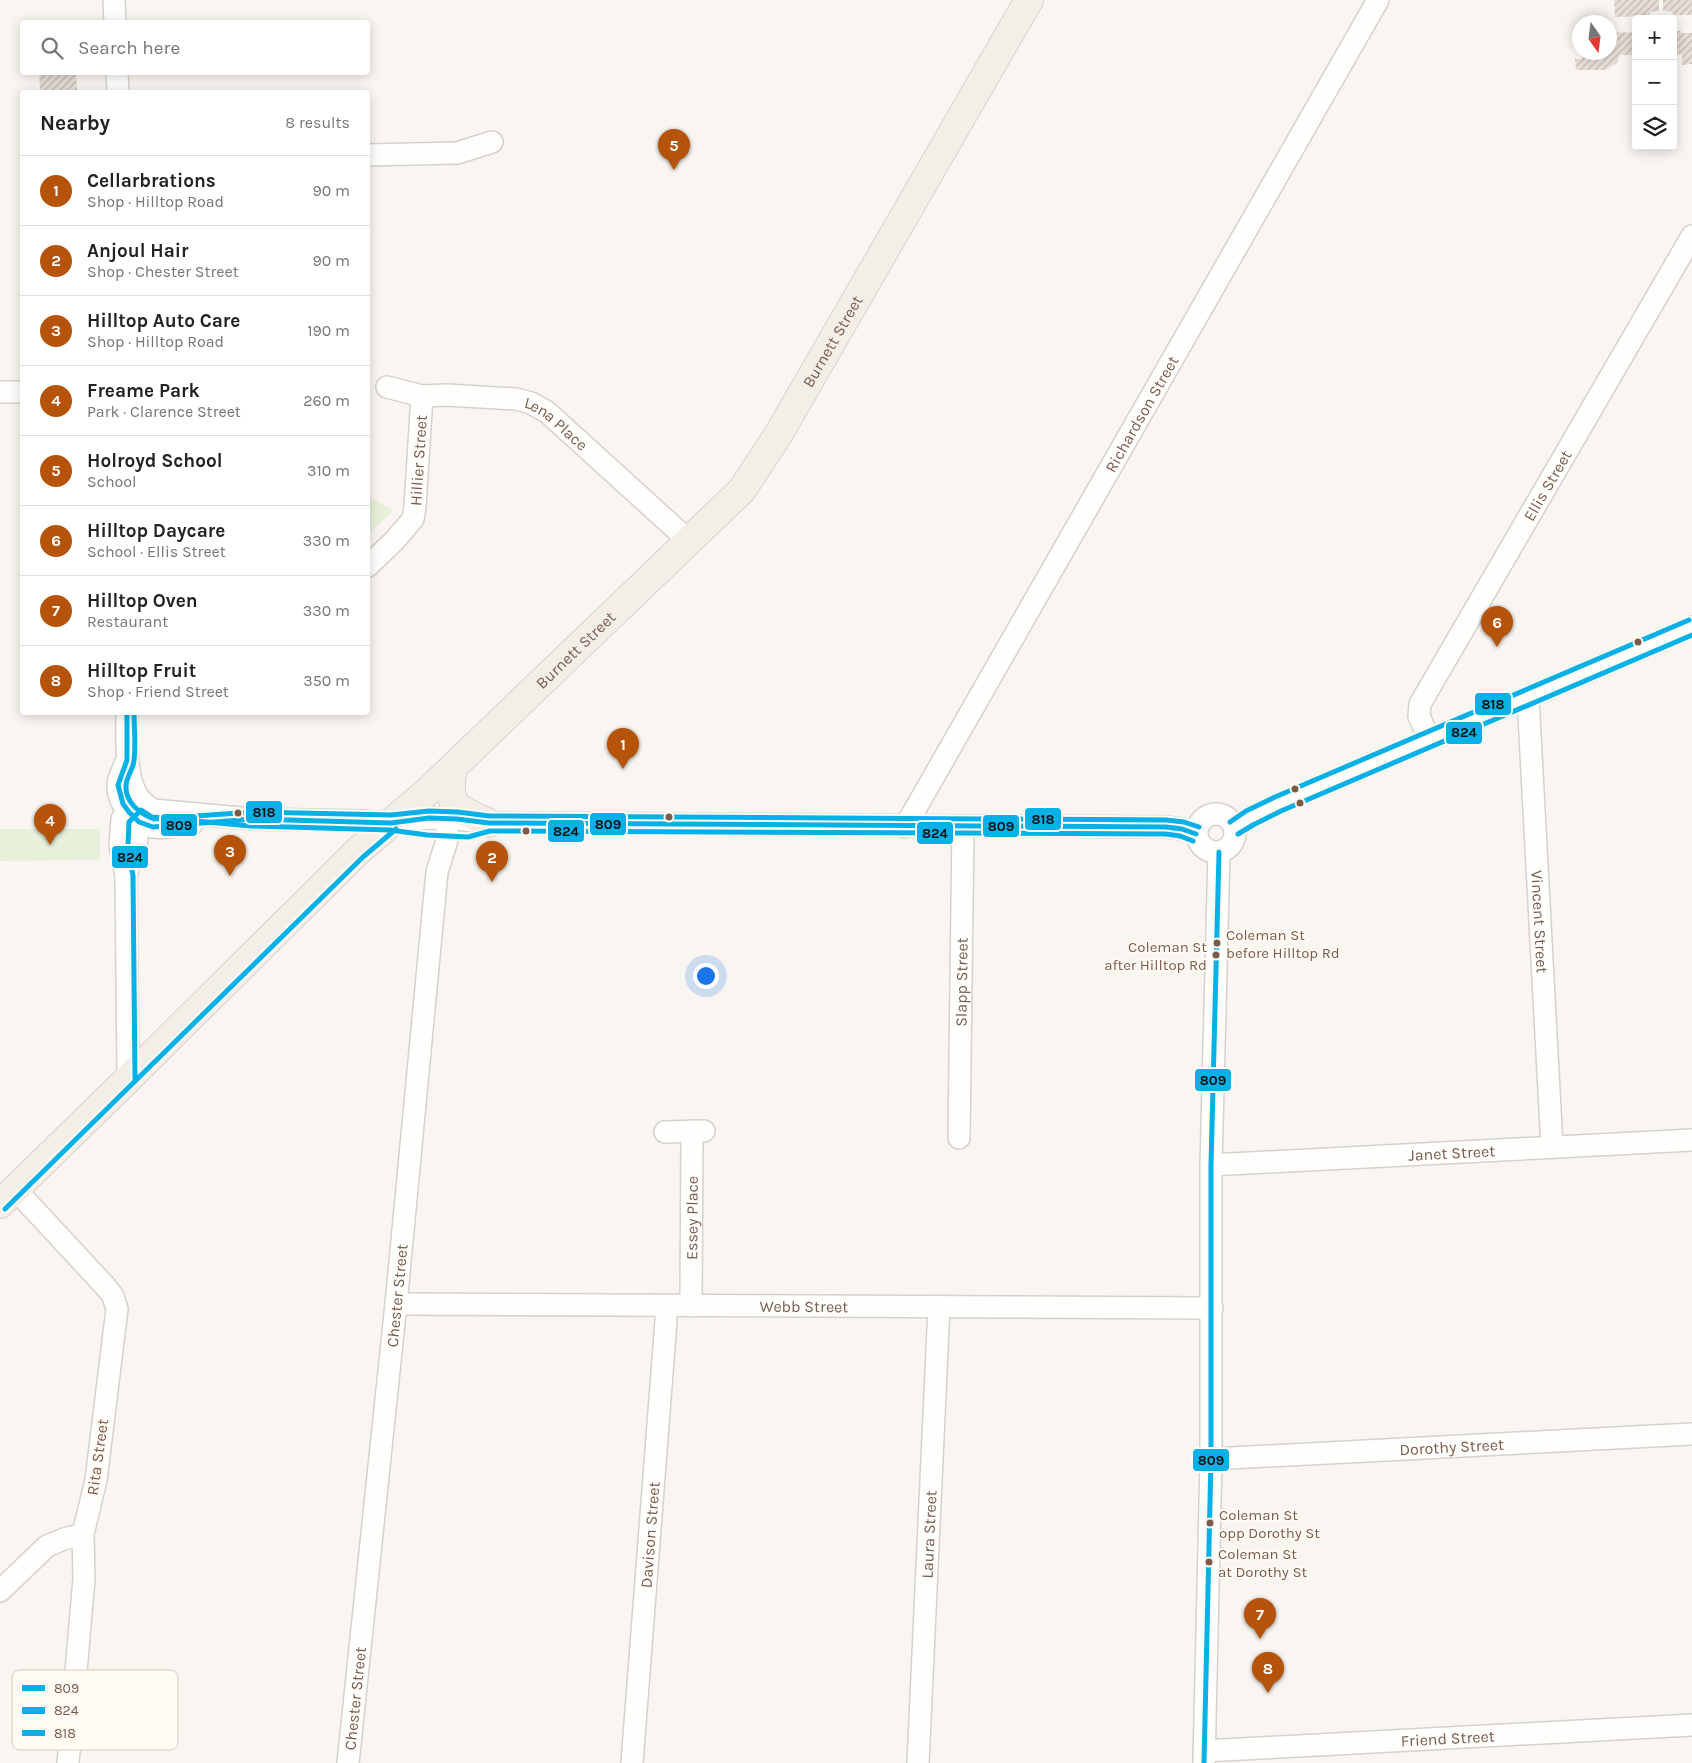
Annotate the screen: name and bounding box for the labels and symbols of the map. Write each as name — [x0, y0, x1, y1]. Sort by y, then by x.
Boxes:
north arrow — [1572, 15, 1617, 60]
pin: 5 — [658, 129, 690, 170]
street label: Burnett Street — [799, 292, 867, 391]
street label: Richardson Street — [1101, 352, 1183, 476]
street label: Lena Place — [523, 393, 592, 454]
street label: Hillier Street — [406, 414, 431, 506]
street label: Ellis Street — [1519, 447, 1576, 525]
pin: 6 — [1481, 606, 1513, 647]
street label: Burnett Street — [532, 608, 619, 693]
unlabelled marker — [1633, 637, 1643, 647]
line badge: 818 — [1474, 692, 1512, 716]
text: 818 — [1481, 696, 1505, 713]
line badge: 824 — [1445, 721, 1483, 745]
text: 824 — [1451, 724, 1478, 741]
pin: 1 — [607, 728, 639, 769]
unlabelled marker — [1290, 784, 1300, 794]
unlabelled marker — [1295, 798, 1305, 808]
line badge: 818 — [245, 800, 283, 824]
pin: 4 — [34, 804, 66, 845]
text: 818 — [252, 804, 276, 821]
line badge: 818 — [1024, 807, 1062, 831]
unlabelled marker — [233, 808, 243, 818]
text: 818 — [1031, 811, 1055, 828]
line badge: 809 — [589, 812, 627, 836]
unlabelled marker — [664, 812, 674, 822]
line badge: 809 — [160, 813, 198, 837]
line badge: 809 — [982, 814, 1020, 838]
text: 809 — [595, 816, 621, 833]
text: 809 — [166, 817, 192, 834]
text: 809 — [988, 818, 1014, 835]
line badge: 824 — [547, 819, 585, 843]
line badge: 824 — [916, 821, 954, 845]
text: 824 — [553, 823, 580, 840]
text: 824 — [922, 825, 949, 842]
unlabelled marker — [521, 826, 531, 836]
pin: 3 — [214, 835, 246, 876]
pin: 2 — [476, 841, 508, 882]
line badge: 824 — [111, 845, 149, 869]
text: 824 — [117, 849, 144, 866]
street label: Vincent Street — [1527, 870, 1552, 974]
place label: Coleman St before Hilltop Rd — [1226, 926, 1340, 962]
street label: Slapp Street — [951, 937, 972, 1027]
place label: Coleman St after Hilltop Rd — [1104, 938, 1207, 974]
marker: Coleman St before Hilltop Rd — [1212, 938, 1222, 948]
marker: Coleman St after Hilltop Rd — [1211, 950, 1221, 960]
your location — [693, 963, 719, 989]
line badge: 809 — [1194, 1068, 1232, 1092]
text: 809 — [1200, 1072, 1226, 1089]
street label: Janet Street — [1408, 1141, 1496, 1165]
street label: Essey Place — [682, 1176, 702, 1260]
street label: Chester Street — [383, 1243, 412, 1348]
street label: Webb Street — [760, 1297, 848, 1316]
street label: Rita Street — [83, 1418, 112, 1497]
street label: Dorothy Street — [1399, 1435, 1505, 1459]
line badge: 809 — [1192, 1448, 1230, 1472]
text: 809 — [1198, 1452, 1224, 1469]
street label: Davison Street — [636, 1481, 664, 1589]
street label: Laura Street — [918, 1490, 941, 1579]
place label: Coleman St opp Dorothy St — [1219, 1506, 1320, 1542]
marker: Coleman St opp Dorothy St — [1205, 1518, 1215, 1528]
place label: Coleman St at Dorothy St — [1218, 1545, 1307, 1581]
marker: Coleman St at Dorothy St — [1204, 1557, 1214, 1567]
pin: 7 — [1244, 1598, 1276, 1639]
street label: Chester Street — [340, 1646, 370, 1751]
pin: 8 — [1252, 1652, 1284, 1693]
legend — [12, 1670, 178, 1750]
text: 809 — [54, 1680, 79, 1697]
text: 824 — [54, 1702, 79, 1719]
text: 818 — [54, 1725, 76, 1742]
street label: Friend Street — [1400, 1727, 1495, 1751]

